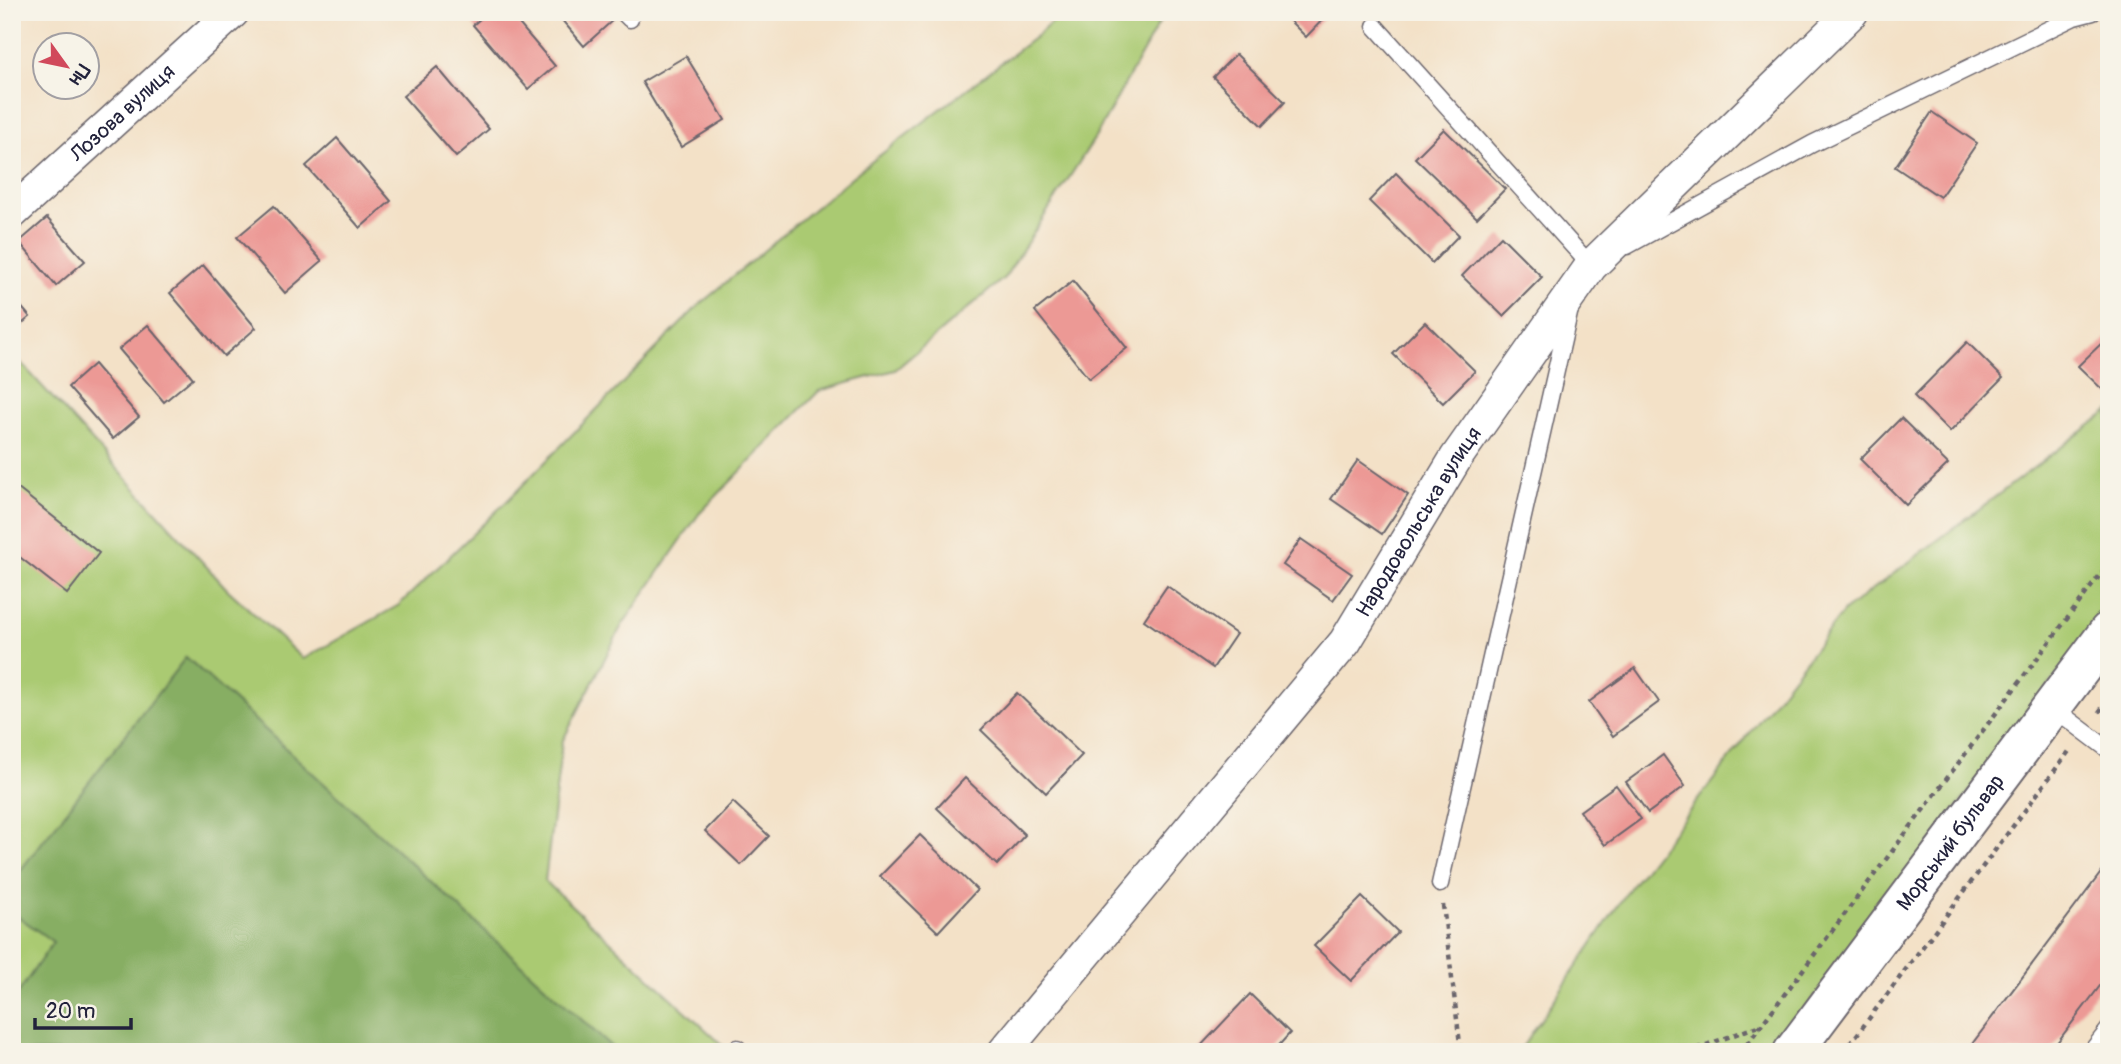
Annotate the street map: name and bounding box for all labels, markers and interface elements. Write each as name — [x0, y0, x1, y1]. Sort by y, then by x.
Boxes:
north arrow — [32, 32, 102, 102]
street label: Лозова вулиця — [63, 58, 180, 168]
text: Пн — [64, 59, 95, 90]
street label: Народовольська вулиця — [1350, 421, 1487, 622]
street label: Морський бульвар — [1890, 769, 2010, 916]
scale bar — [35, 987, 131, 1031]
text: 20 m — [46, 998, 95, 1025]

